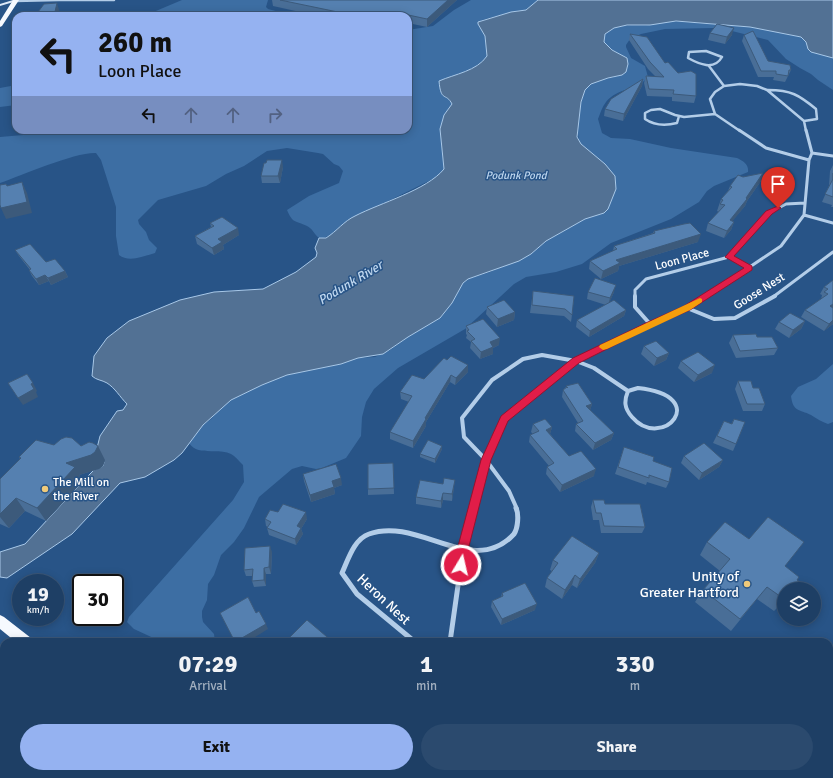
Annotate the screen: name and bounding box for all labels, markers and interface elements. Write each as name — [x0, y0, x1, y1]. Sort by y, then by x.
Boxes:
text: 260 m — [98, 26, 172, 60]
icon: left — [32, 28, 84, 80]
text: Loon Place — [98, 60, 181, 82]
icon: left — [138, 104, 160, 126]
icon: ahead — [180, 104, 202, 126]
icon: ahead — [222, 104, 244, 126]
icon: right — [264, 104, 286, 126]
pin — [761, 167, 795, 208]
water label: Podunk Pond — [486, 169, 548, 182]
icon: arrive — [767, 173, 789, 195]
street label: Loon Place — [653, 245, 711, 274]
water label: Podunk River — [315, 256, 388, 308]
street label: Goose Nest — [731, 270, 788, 313]
place label: The Mill on the River — [53, 475, 109, 504]
marker: The Mill on the River — [40, 484, 50, 494]
position arrow — [440, 544, 482, 586]
place label: Unity of Greater Hartford — [640, 568, 740, 601]
street label: Heron Nest — [353, 570, 414, 628]
speed limit sign: 30 — [72, 574, 124, 626]
marker: Unity of Greater Hartford — [742, 579, 752, 589]
text: 19 — [27, 582, 49, 607]
map controls — [777, 582, 821, 626]
button: layers — [777, 582, 821, 626]
text: km/h — [27, 604, 49, 616]
text: 07:29 — [179, 649, 237, 679]
text: 1 — [420, 649, 433, 679]
text: 330 — [616, 649, 654, 679]
text: Arrival — [189, 678, 227, 694]
text: min — [416, 678, 437, 694]
text: m — [630, 678, 640, 694]
button: Exit — [20, 724, 413, 770]
button: Share — [421, 724, 813, 770]

